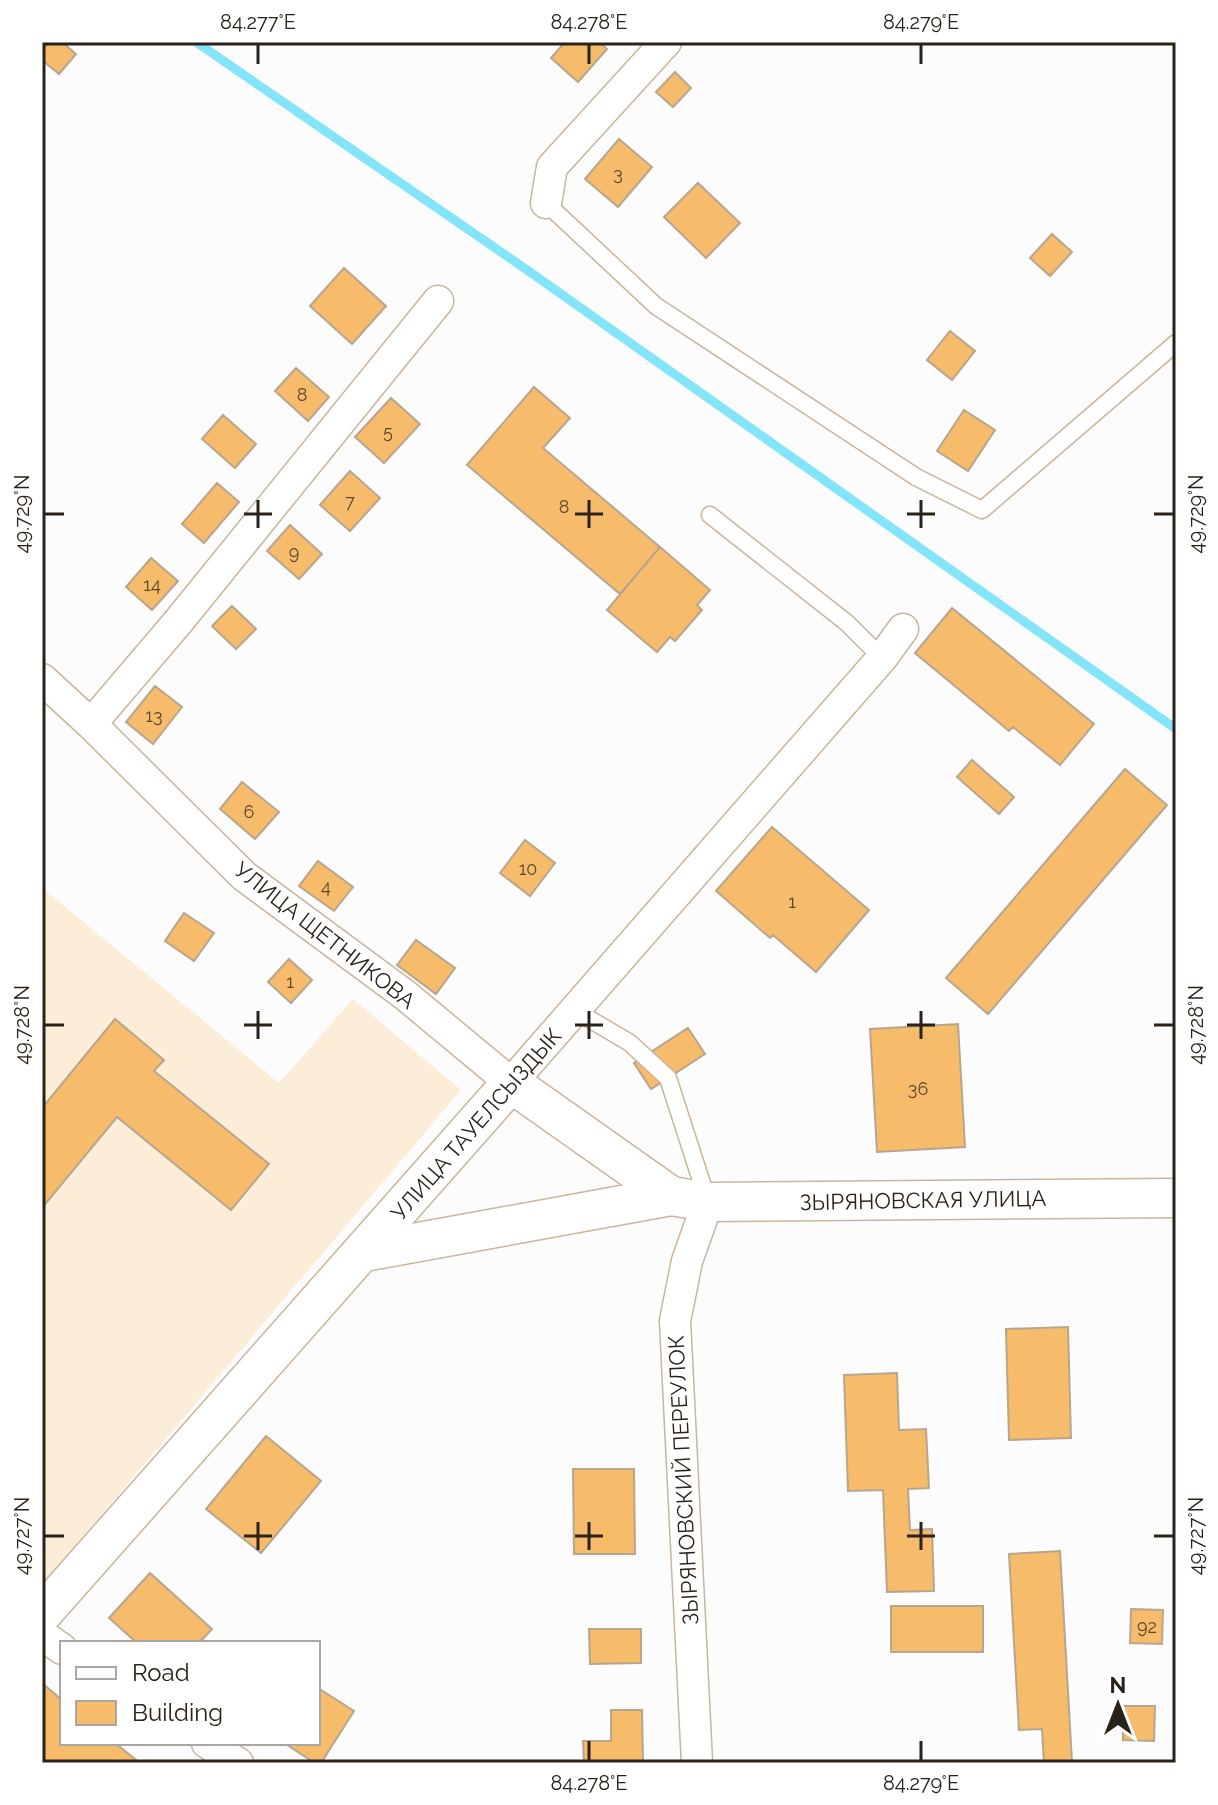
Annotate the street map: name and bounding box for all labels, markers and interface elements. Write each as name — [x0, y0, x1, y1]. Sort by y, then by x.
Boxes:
text: 84.277°E — [220, 10, 296, 34]
text: 84.278°E — [550, 10, 628, 34]
text: 84.279°E — [883, 10, 959, 34]
house number: 3 — [613, 163, 623, 184]
house number: 8 — [297, 384, 307, 405]
house number: 5 — [383, 421, 393, 442]
text: 49.729°N — [10, 475, 34, 553]
text: 49.729°N — [1184, 475, 1208, 553]
house number: 7 — [345, 491, 355, 512]
house number: 8 — [559, 496, 569, 517]
house number: 9 — [289, 542, 299, 563]
house number: 14 — [143, 574, 161, 595]
house number: 13 — [145, 705, 163, 726]
house number: 6 — [244, 801, 255, 822]
street label: УЛИЦА ЩЕТНИКОВА — [229, 856, 421, 1014]
house number: 10 — [519, 858, 537, 879]
house number: 4 — [321, 876, 331, 897]
house number: 1 — [788, 891, 796, 912]
house number: 1 — [286, 971, 294, 992]
text: 49.728°N — [10, 985, 34, 1065]
text: 49.728°N — [1184, 985, 1208, 1065]
street label: УЛИЦА ТАУЕЛСЫЗДЫК — [386, 1023, 567, 1225]
house number: 36 — [908, 1078, 928, 1099]
street label: ЗЫРЯНОВСКАЯ УЛИЦА — [799, 1185, 1047, 1215]
street label: ЗЫРЯНОВСКИЙ ПЕРЕУЛОК — [662, 1334, 704, 1626]
text: 49.727°N — [10, 1497, 34, 1575]
text: 49.727°N — [1184, 1497, 1208, 1575]
house number: 92 — [1137, 1616, 1157, 1637]
legend — [60, 1641, 320, 1745]
text: Road — [132, 1658, 190, 1687]
north arrow — [1078, 1665, 1158, 1745]
text: N — [1110, 1672, 1126, 1698]
text: Building — [132, 1698, 223, 1727]
text: 84.278°E — [550, 1771, 628, 1795]
text: 84.279°E — [883, 1771, 959, 1795]

